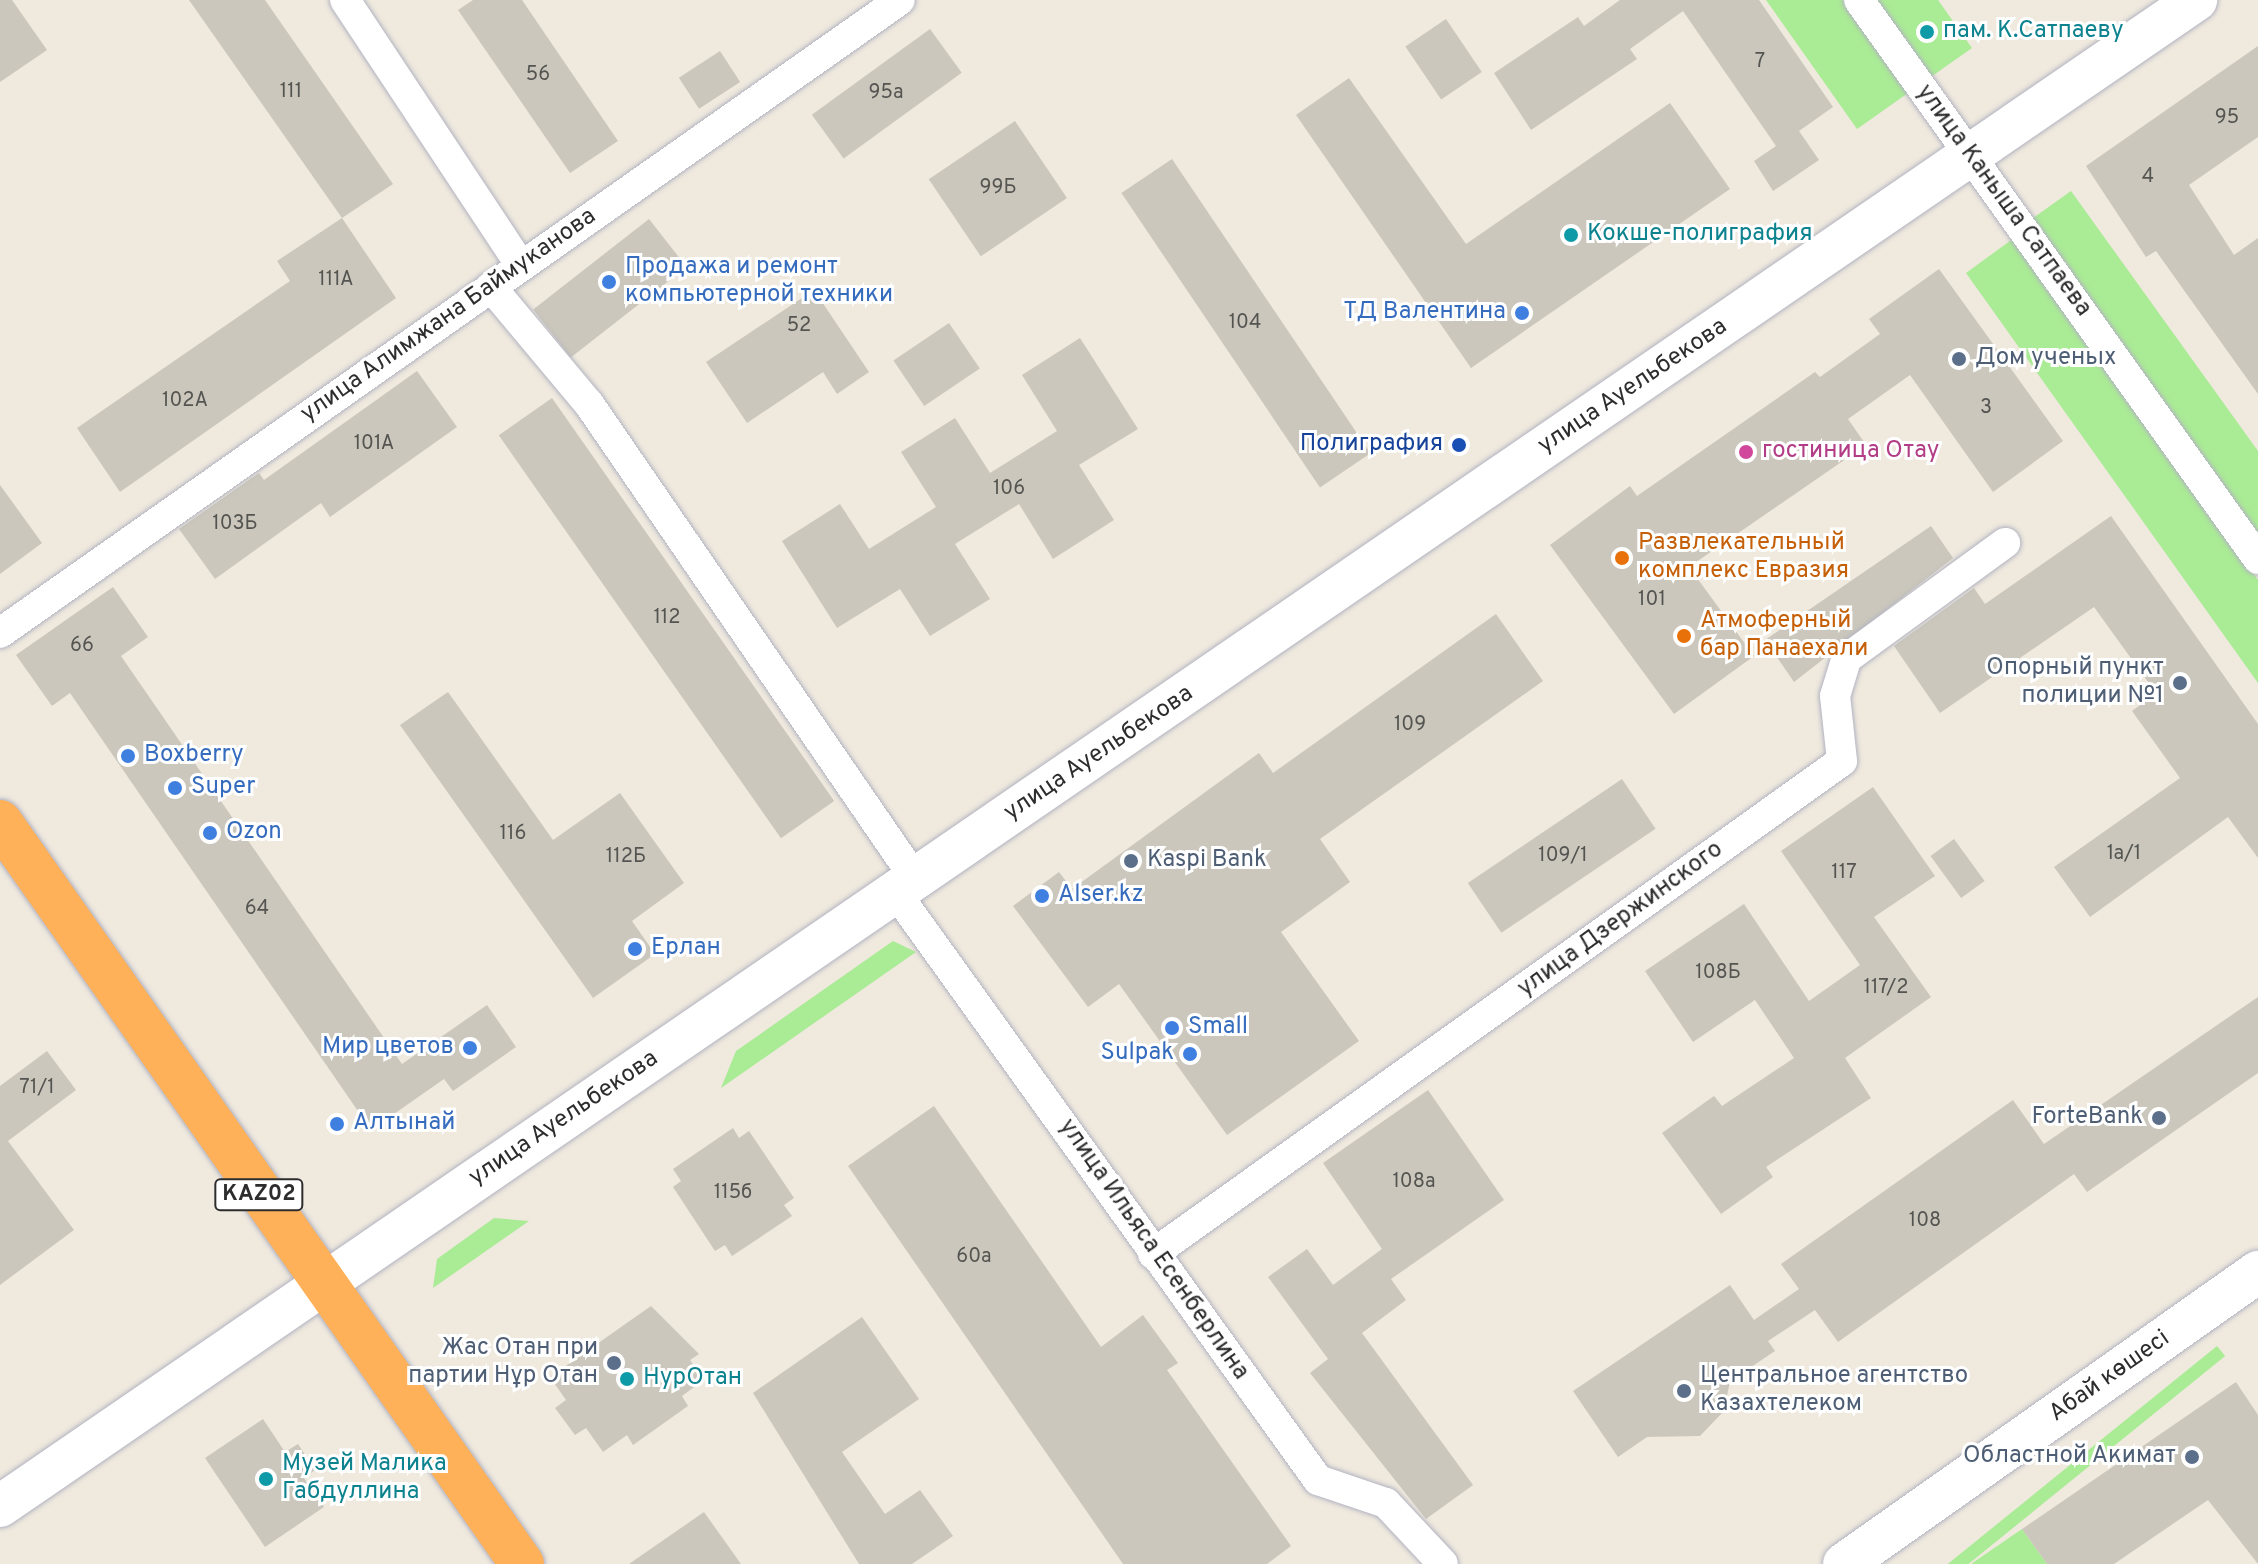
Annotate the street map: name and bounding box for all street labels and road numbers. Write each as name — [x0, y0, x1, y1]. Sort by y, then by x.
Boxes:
street label: улица Каныша Сатпаева — [1909, 79, 2097, 323]
street label: улица Алимжана Баймуканова — [295, 202, 603, 430]
street label: улица Ауельбекова — [1533, 313, 1733, 461]
street label: улица Ауельбекова — [999, 680, 1199, 828]
street label: улица Дзержинского — [1513, 836, 1729, 1004]
street label: улица Ауельбекова — [464, 1045, 664, 1193]
street label: улица Ильяса Есенберлина — [1052, 1114, 1254, 1386]
road number: KАZ02 — [213, 1177, 305, 1213]
street label: Абай көшесі — [2044, 1325, 2176, 1429]

